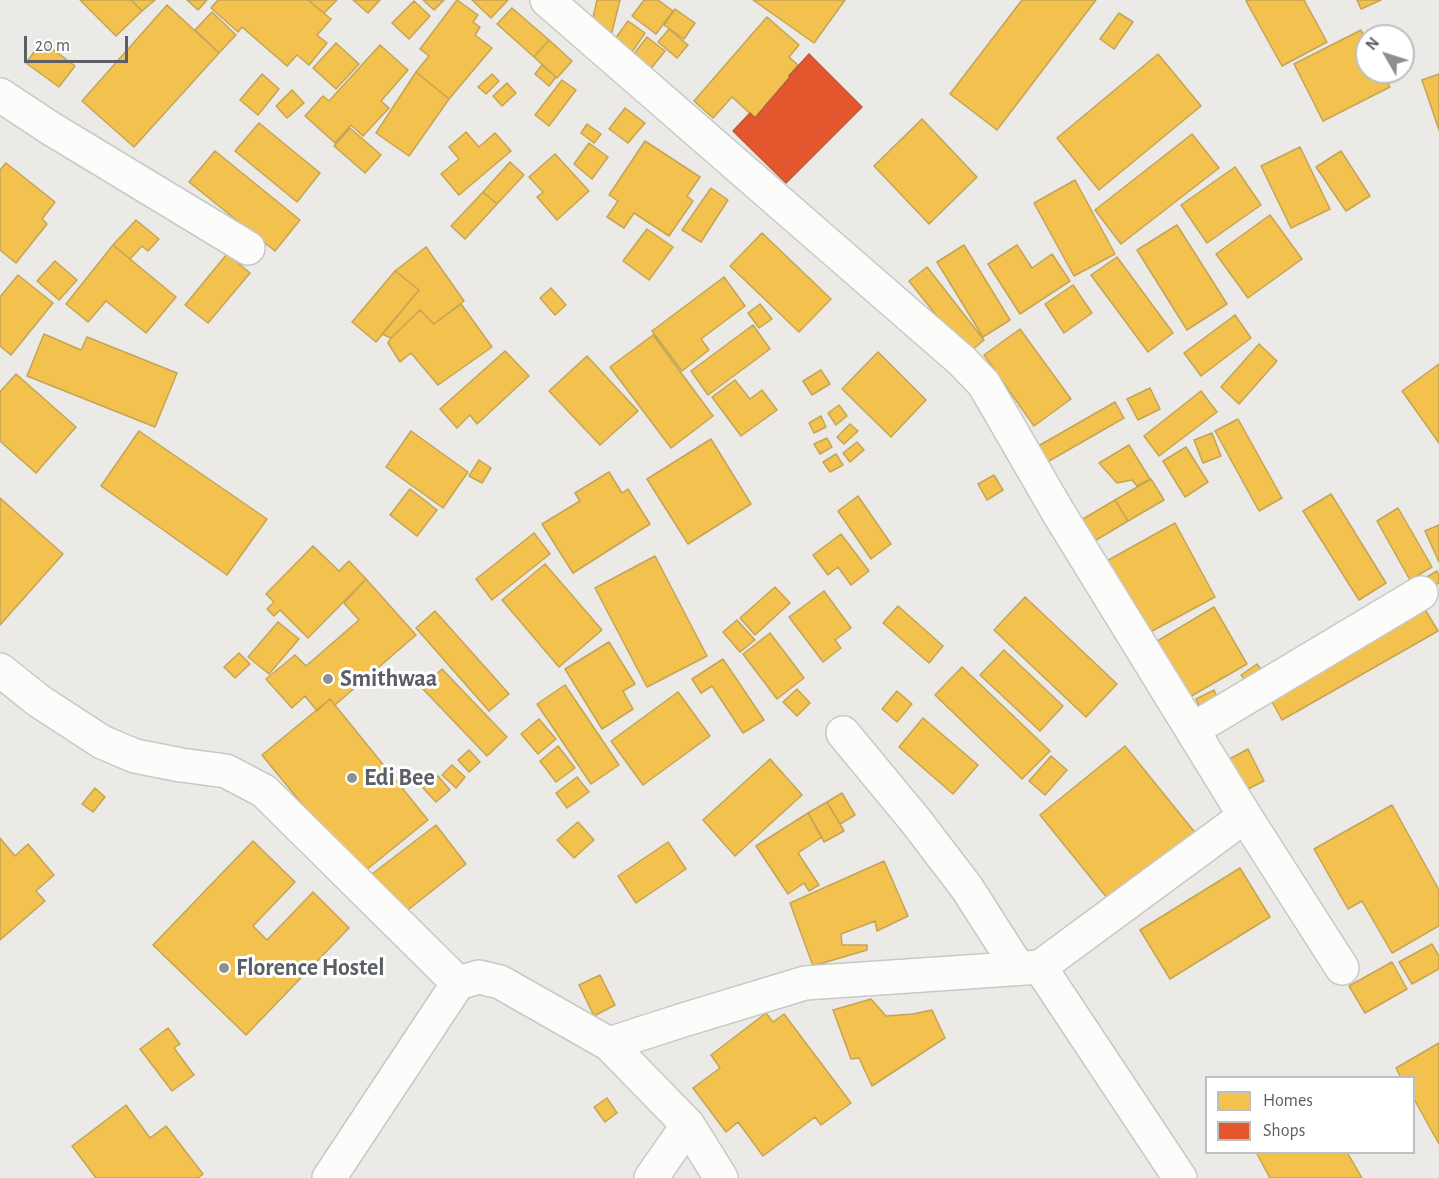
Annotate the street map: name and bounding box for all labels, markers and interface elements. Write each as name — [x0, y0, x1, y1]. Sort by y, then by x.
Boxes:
scale bar — [27, 24, 130, 62]
north arrow — [1355, 24, 1415, 84]
text: N — [1363, 35, 1382, 53]
text: 20 m — [35, 37, 70, 55]
place label: Smithwaa — [340, 665, 437, 693]
marker: Smithwaa — [321, 672, 335, 686]
place label: Edi Bee — [364, 764, 435, 792]
marker: Edi Bee — [345, 771, 359, 785]
place label: Florence Hostel — [236, 954, 385, 982]
marker: Florence Hostel — [217, 961, 231, 975]
legend — [1205, 1076, 1415, 1154]
text: Homes — [1263, 1092, 1313, 1110]
text: Shops — [1263, 1122, 1305, 1140]

